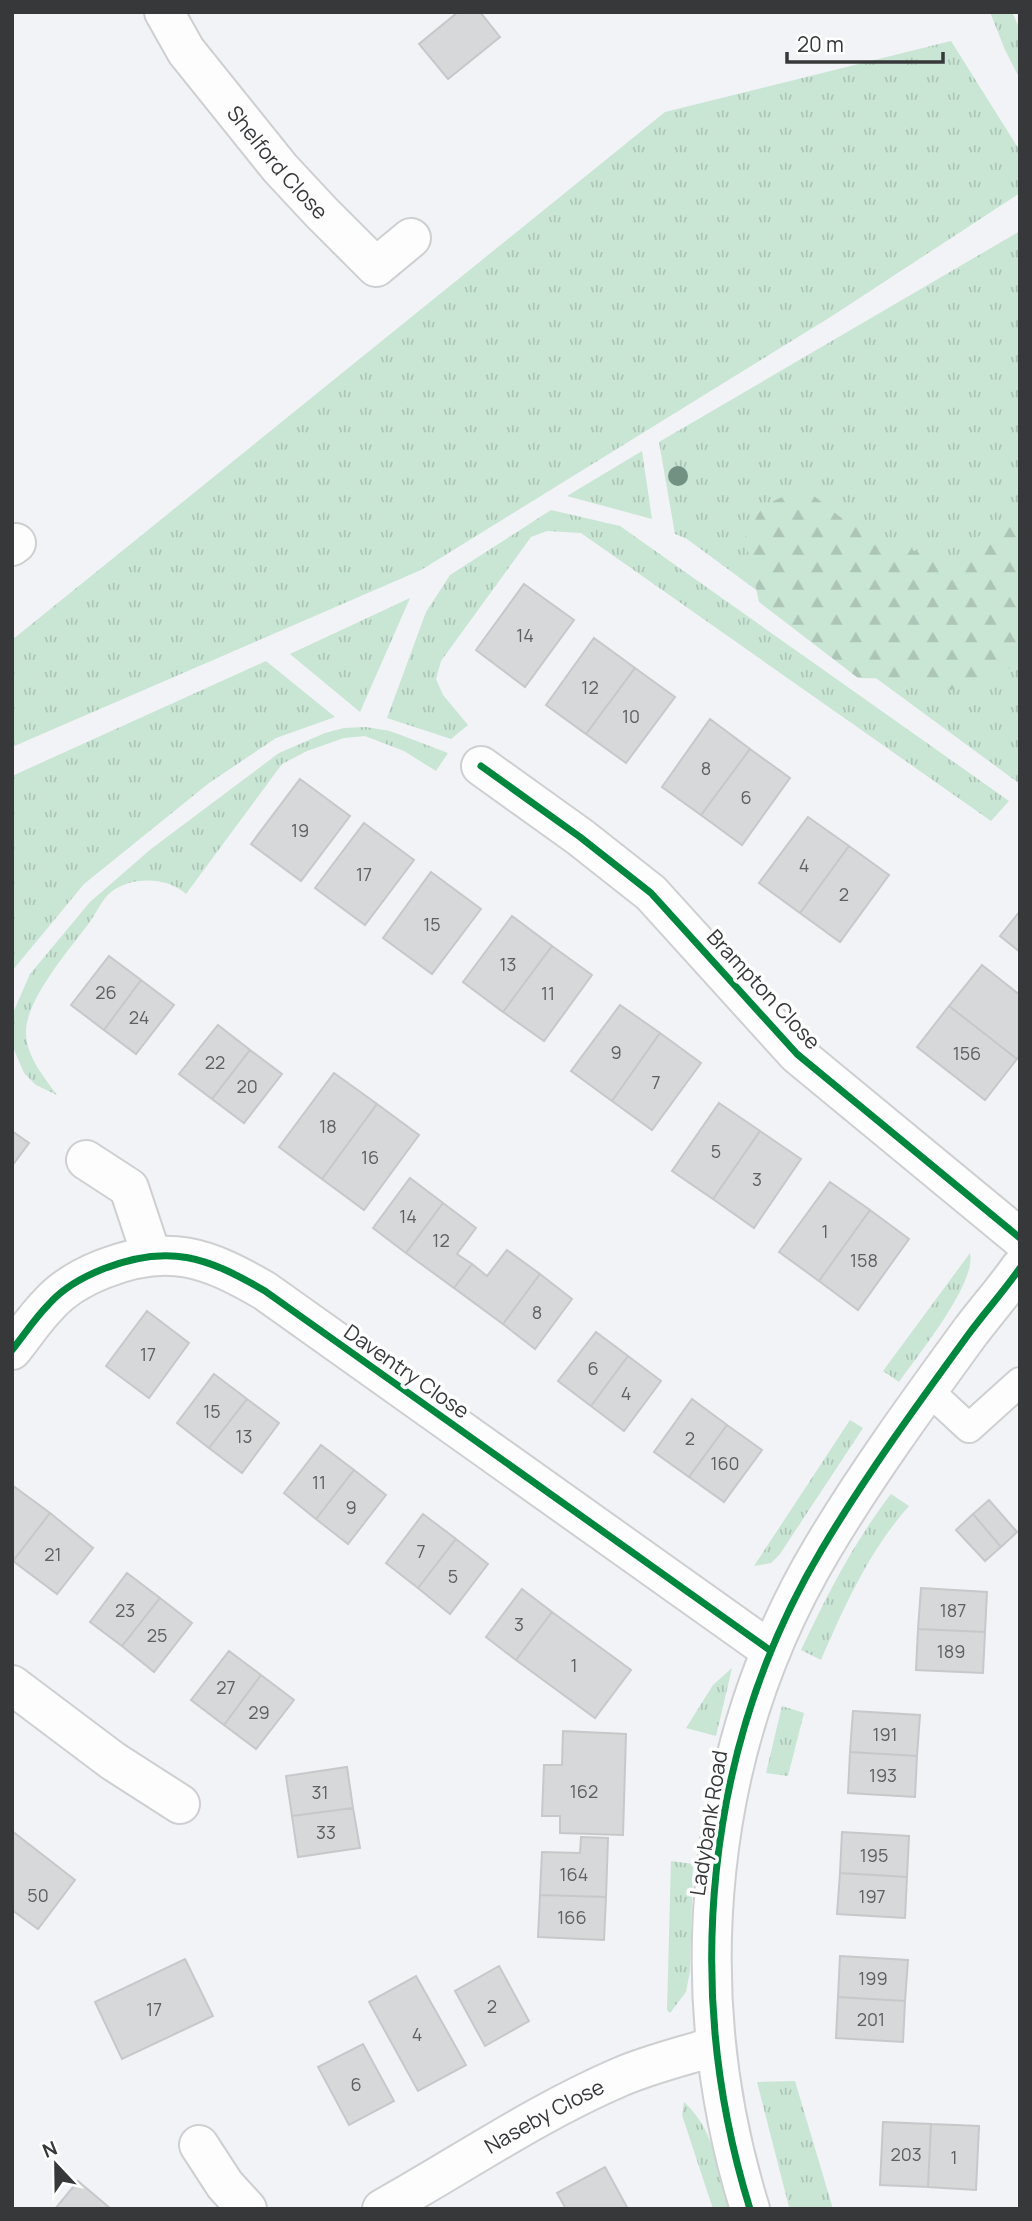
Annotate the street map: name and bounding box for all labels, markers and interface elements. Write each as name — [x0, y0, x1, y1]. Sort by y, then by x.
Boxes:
scale bar — [787, 21, 943, 65]
text: 20 m — [797, 30, 844, 58]
street label: Shelford Close — [221, 99, 335, 225]
house number: 14 — [516, 623, 534, 647]
house number: 12 — [581, 675, 599, 699]
house number: 10 — [622, 704, 640, 728]
house number: 8 — [701, 756, 711, 780]
house number: 6 — [740, 785, 752, 809]
house number: 19 — [291, 818, 309, 842]
house number: 4 — [799, 853, 809, 877]
house number: 17 — [356, 862, 372, 886]
house number: 2 — [839, 882, 849, 906]
house number: 15 — [423, 912, 441, 936]
street label: Brampton Close — [701, 923, 827, 1055]
house number: 13 — [500, 952, 516, 976]
house number: 26 — [95, 980, 117, 1004]
house number: 11 — [541, 981, 555, 1005]
house number: 24 — [129, 1005, 149, 1029]
house number: 9 — [610, 1040, 622, 1064]
house number: 156 — [953, 1041, 981, 1065]
house number: 22 — [205, 1050, 225, 1074]
house number: 7 — [651, 1070, 661, 1094]
house number: 20 — [236, 1074, 258, 1098]
house number: 18 — [319, 1114, 337, 1138]
house number: 5 — [711, 1139, 721, 1163]
house number: 16 — [361, 1145, 379, 1169]
house number: 3 — [752, 1167, 762, 1191]
house number: 14 — [399, 1204, 417, 1228]
house number: 1 — [821, 1219, 829, 1243]
house number: 12 — [432, 1228, 450, 1252]
house number: 158 — [850, 1248, 878, 1272]
house number: 8 — [532, 1300, 542, 1324]
street label: Daventry Close — [339, 1317, 475, 1425]
house number: 17 — [140, 1342, 156, 1366]
house number: 6 — [587, 1356, 599, 1380]
house number: 4 — [621, 1381, 631, 1405]
house number: 15 — [203, 1399, 221, 1423]
house number: 13 — [236, 1424, 252, 1448]
house number: 2 — [685, 1426, 695, 1450]
house number: 160 — [710, 1451, 740, 1475]
house number: 11 — [312, 1470, 326, 1494]
house number: 9 — [345, 1495, 357, 1519]
house number: 7 — [416, 1539, 426, 1563]
house number: 21 — [44, 1542, 62, 1566]
house number: 5 — [448, 1564, 458, 1588]
house number: 23 — [115, 1598, 135, 1622]
house number: 187 — [940, 1598, 966, 1622]
house number: 3 — [514, 1612, 524, 1636]
house number: 25 — [147, 1623, 167, 1647]
house number: 189 — [937, 1639, 965, 1663]
house number: 1 — [570, 1653, 578, 1677]
house number: 27 — [216, 1675, 236, 1699]
house number: 29 — [248, 1700, 270, 1724]
house number: 191 — [872, 1722, 898, 1746]
street label: Ladybank Road — [683, 1748, 733, 1898]
house number: 193 — [869, 1763, 897, 1787]
house number: 162 — [570, 1779, 598, 1803]
house number: 31 — [312, 1780, 328, 1804]
house number: 33 — [316, 1820, 336, 1844]
house number: 195 — [860, 1843, 888, 1867]
house number: 164 — [560, 1862, 588, 1886]
house number: 50 — [27, 1883, 49, 1907]
house number: 197 — [859, 1884, 886, 1908]
house number: 166 — [557, 1905, 587, 1929]
house number: 199 — [858, 1966, 888, 1990]
house number: 2 — [487, 1994, 497, 2018]
house number: 17 — [146, 1997, 162, 2021]
house number: 201 — [857, 2007, 885, 2031]
house number: 4 — [412, 2022, 422, 2046]
house number: 6 — [350, 2072, 362, 2096]
street label: Naseby Close — [479, 2072, 608, 2160]
north arrow — [21, 2130, 91, 2200]
text: N — [38, 2135, 61, 2164]
house number: 203 — [890, 2142, 922, 2166]
house number: 1 — [950, 2145, 958, 2169]

